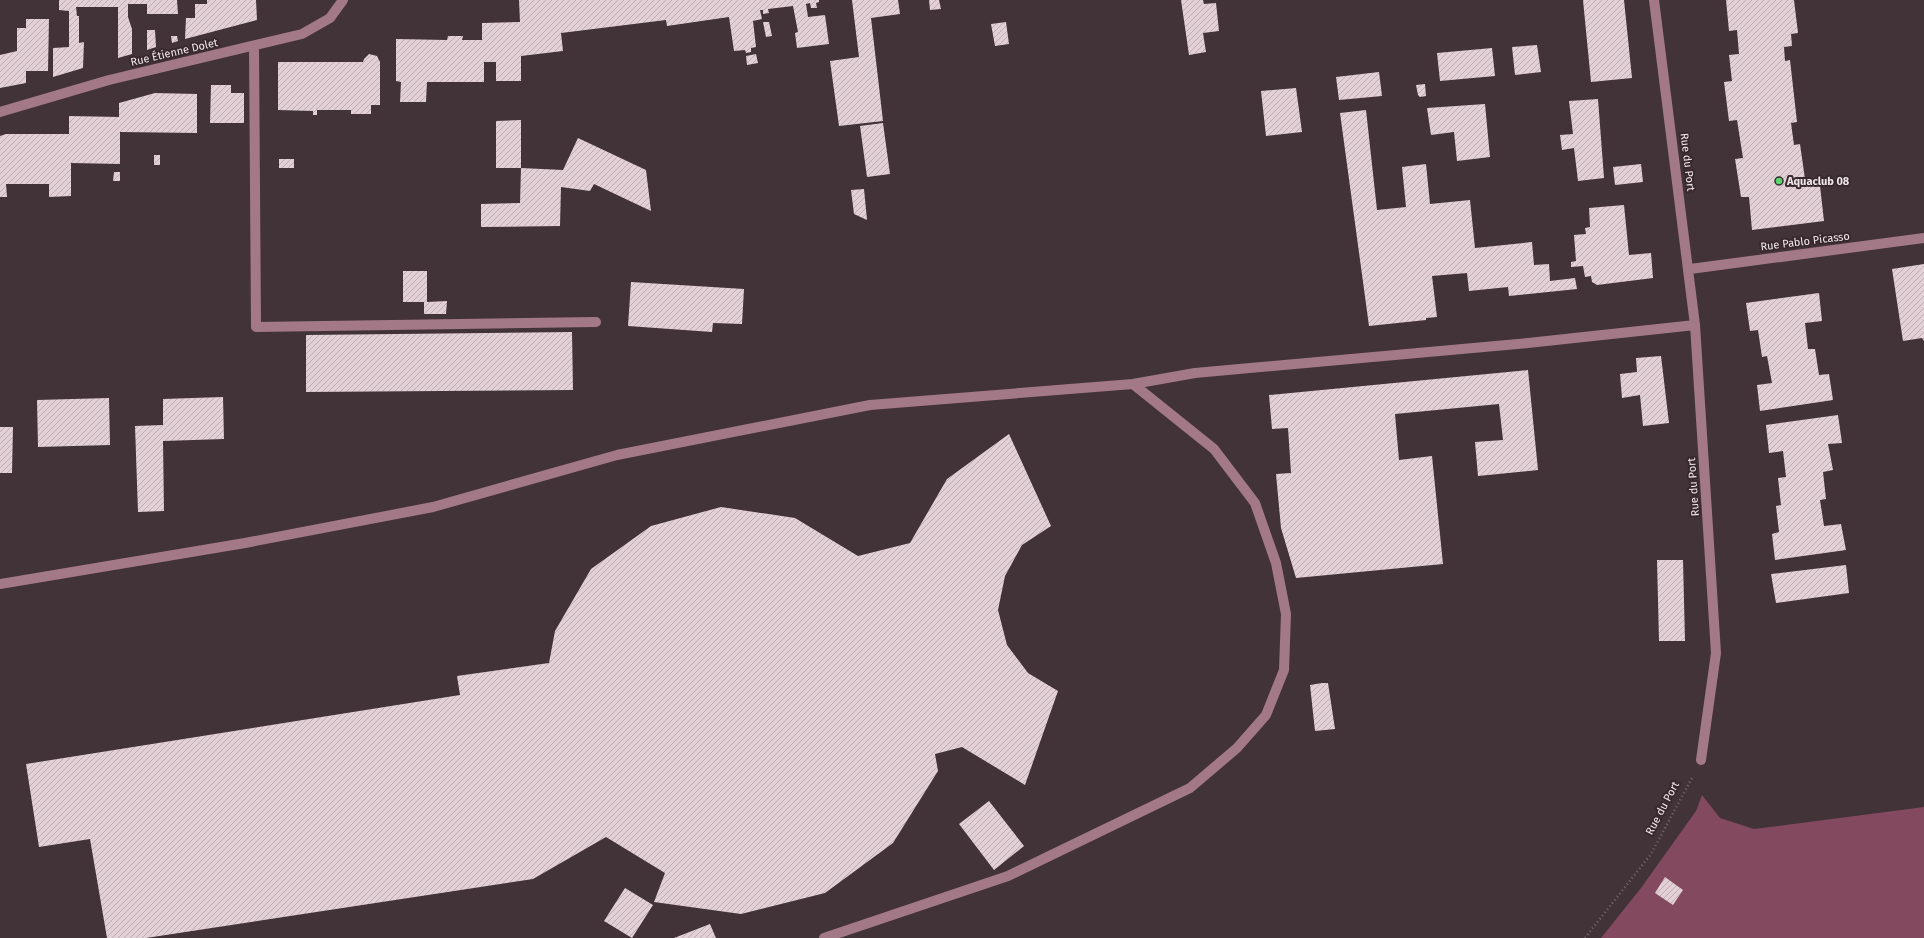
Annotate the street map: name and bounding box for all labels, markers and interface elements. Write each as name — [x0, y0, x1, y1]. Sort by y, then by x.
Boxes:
street label: Rue Étienne Dolet — [129, 35, 219, 69]
street label: Rue du Port — [1677, 132, 1698, 192]
place label: Aquaclub 08 — [1786, 175, 1850, 188]
marker: Aquaclub 08 — [1774, 176, 1784, 186]
street label: Rue Pablo Picasso — [1760, 230, 1850, 253]
street label: Rue du Port — [1685, 457, 1702, 517]
street label: Rue du Port — [1643, 779, 1682, 837]

